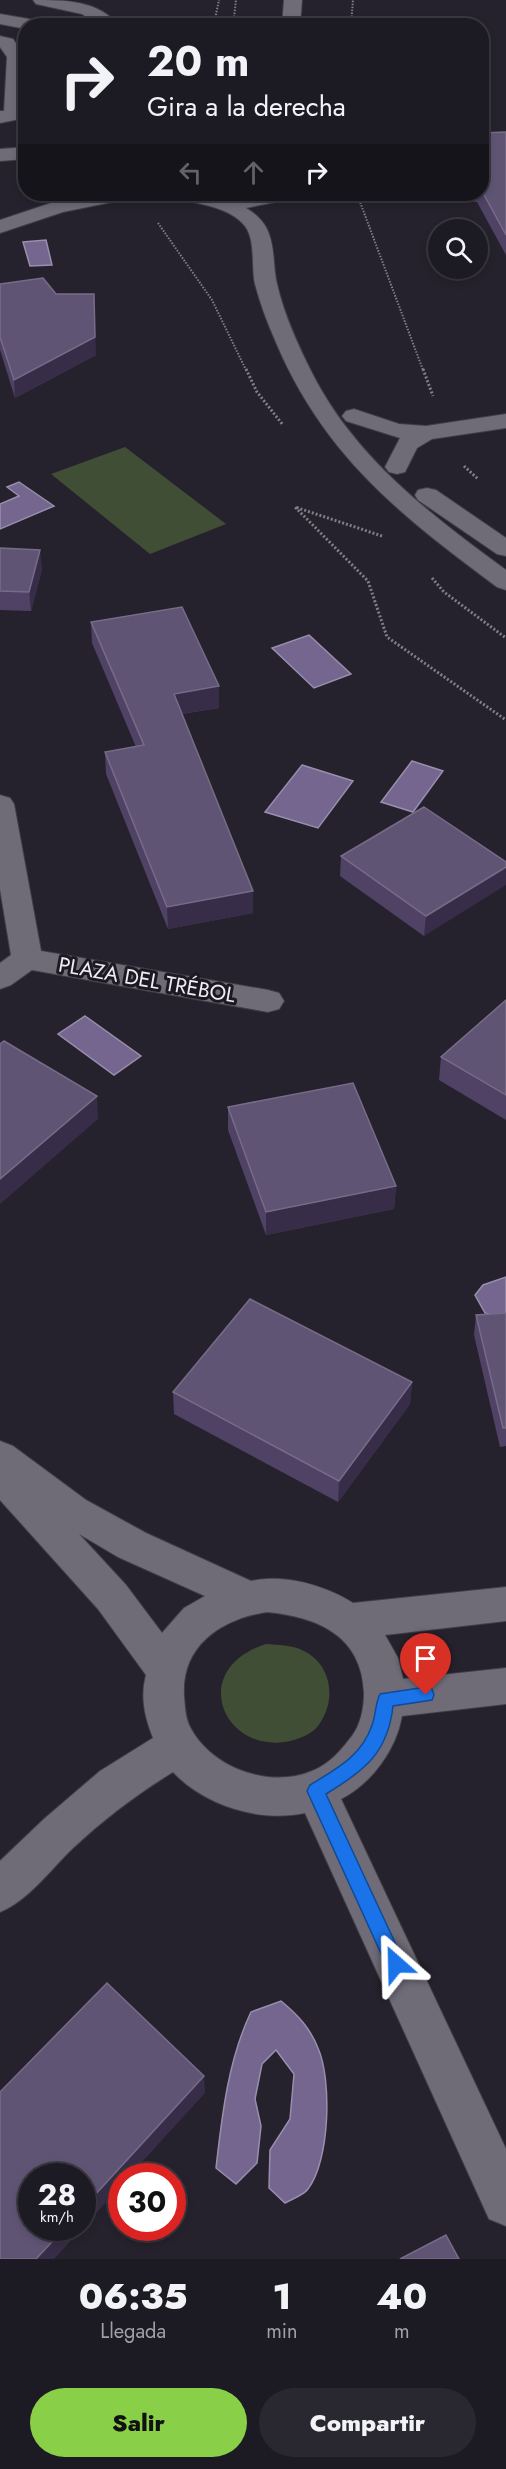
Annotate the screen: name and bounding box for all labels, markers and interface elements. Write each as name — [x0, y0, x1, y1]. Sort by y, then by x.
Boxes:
text: 20 m — [147, 31, 249, 92]
icon: right — [48, 42, 126, 120]
text: Gira a la derecha — [147, 87, 346, 126]
icon: left — [174, 156, 207, 189]
icon: ahead — [237, 156, 270, 189]
icon: right — [300, 156, 333, 189]
map controls — [428, 219, 488, 279]
button: search — [428, 219, 488, 279]
street label: PLAZA DEL TRÉBOL — [56, 950, 239, 1010]
pin — [400, 1633, 451, 1695]
icon: arrive — [409, 1642, 442, 1675]
position arrow — [364, 1932, 428, 1996]
speed limit sign: 30 — [108, 2163, 186, 2241]
text: 28 — [38, 2173, 76, 2216]
text: km/h — [40, 2206, 74, 2228]
text: 06:35 — [79, 2270, 187, 2322]
text: 1 — [272, 2270, 291, 2322]
text: 40 — [376, 2270, 427, 2322]
text: Llegada — [100, 2317, 166, 2346]
text: min — [266, 2317, 298, 2346]
text: m — [394, 2317, 410, 2346]
button: Salir — [30, 2388, 247, 2457]
button: Compartir — [259, 2388, 476, 2457]

